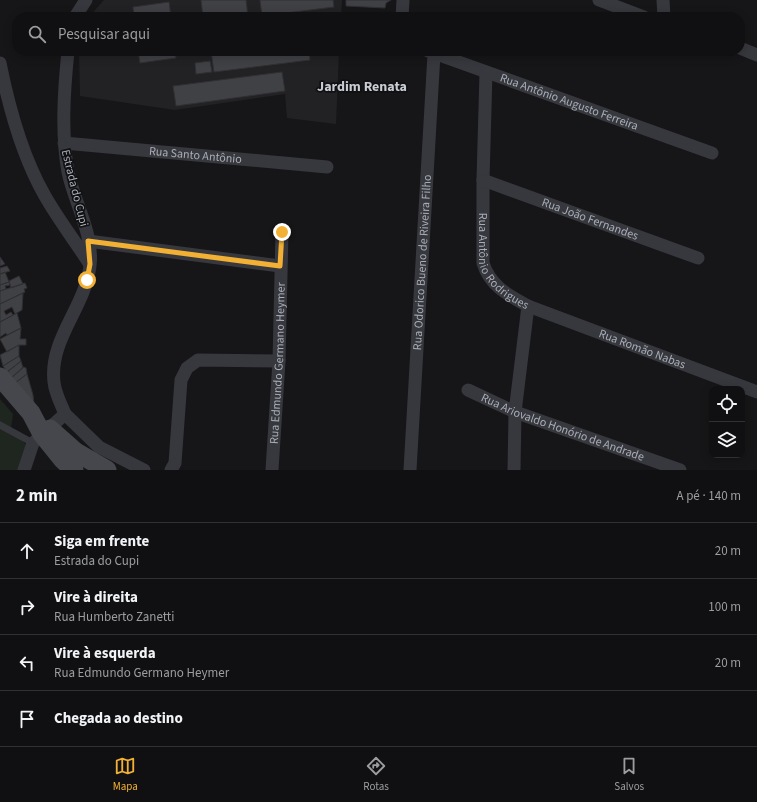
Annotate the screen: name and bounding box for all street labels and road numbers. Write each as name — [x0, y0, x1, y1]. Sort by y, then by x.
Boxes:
street label: Rua Antônio Augusto Ferreira — [498, 70, 640, 135]
street label: Rua Santo Antônio — [148, 143, 243, 168]
street label: Estrada do Cupi — [57, 148, 92, 228]
street label: Rua Odorico Bueno de Riveira Filho — [409, 174, 436, 351]
street label: Rua João Fernandes — [539, 194, 641, 245]
street label: Rua Antônio Rodrigues — [474, 213, 532, 314]
street label: Rua Edmundo Germano Heymer — [266, 281, 290, 445]
street label: Rua Romão Nabas — [596, 325, 688, 373]
street label: Rua Ariovaldo Honório de Andrade — [478, 389, 647, 466]

